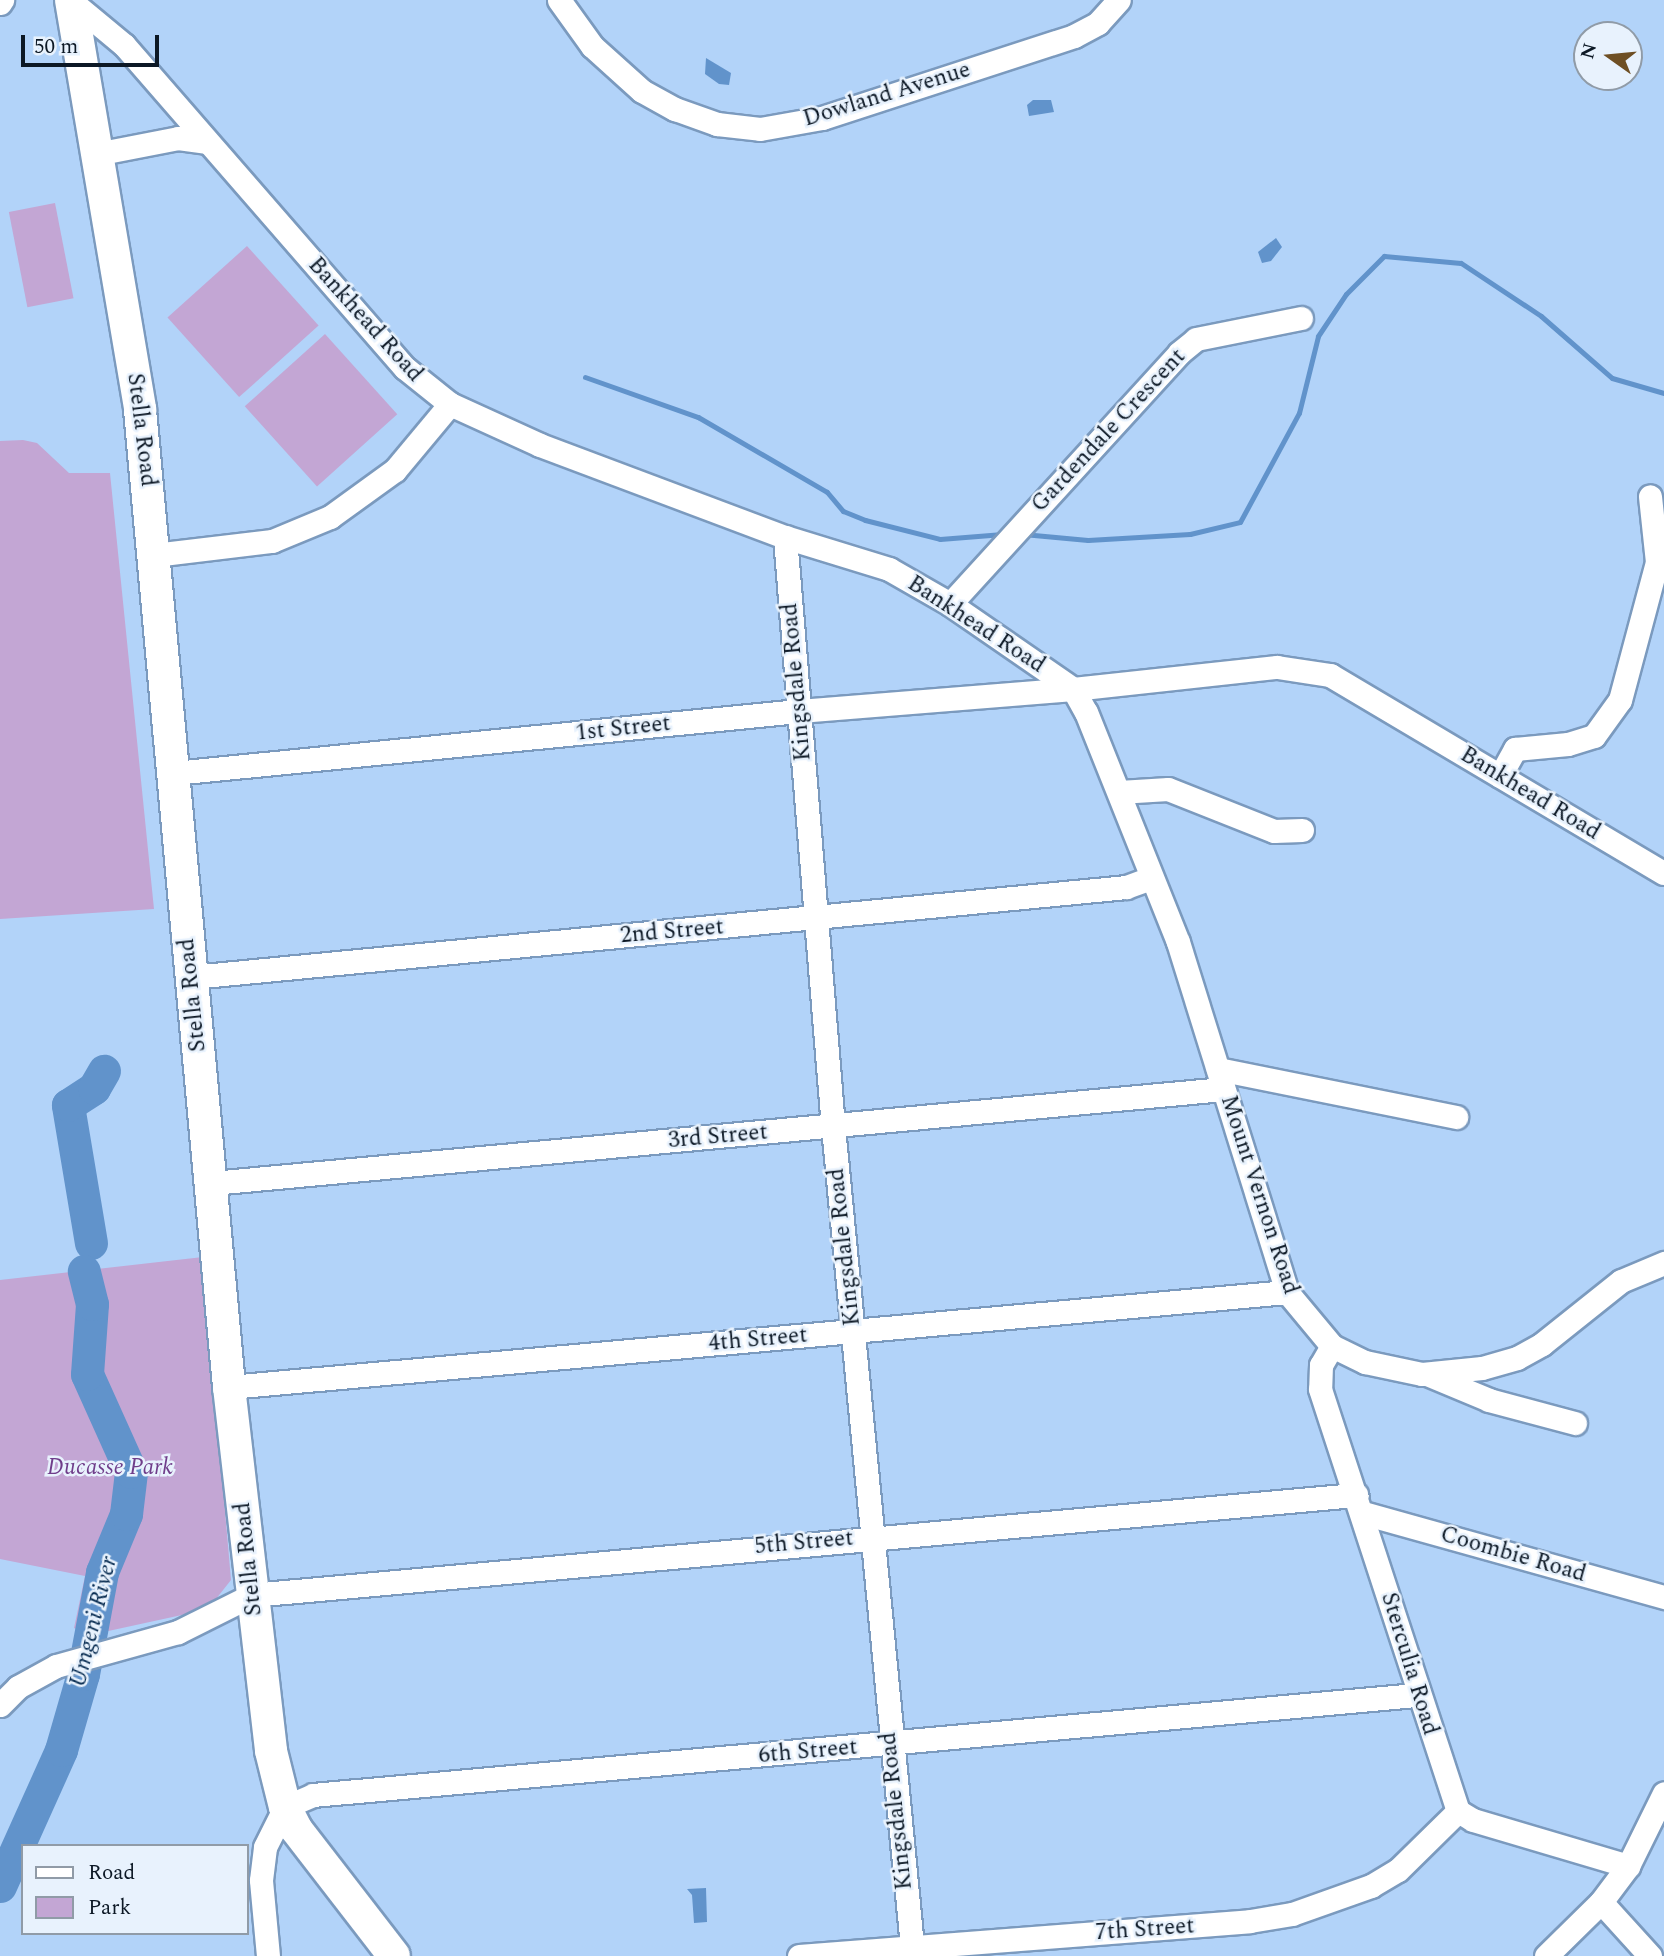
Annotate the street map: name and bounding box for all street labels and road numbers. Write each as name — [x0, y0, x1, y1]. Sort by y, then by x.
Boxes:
street label: Dowland Avenue — [800, 56, 974, 134]
street label: Bankhead Road — [302, 252, 428, 388]
street label: Gardendale Crescent — [1026, 343, 1192, 519]
street label: Stella Road — [120, 372, 162, 488]
street label: Bankhead Road — [902, 570, 1050, 680]
street label: Kingsdale Road — [776, 602, 818, 762]
street label: 1st Street — [574, 710, 672, 748]
street label: Bankhead Road — [1455, 741, 1605, 847]
street label: 2nd Street — [619, 914, 725, 950]
street label: Stella Road — [173, 937, 213, 1053]
street label: Mount Vernon Road — [1214, 1092, 1304, 1298]
street label: 3rd Street — [667, 1119, 769, 1155]
street label: Kingsdale Road — [823, 1167, 867, 1327]
street label: 4th Street — [707, 1322, 809, 1358]
street label: Stella Road — [229, 1501, 269, 1617]
street label: Coombie Road — [1437, 1521, 1589, 1589]
street label: 5th Street — [753, 1525, 855, 1561]
street label: Sterculia Road — [1374, 1589, 1444, 1739]
street label: Kingsdale Road — [875, 1731, 919, 1891]
street label: 6th Street — [757, 1734, 859, 1770]
street label: 7th Street — [1095, 1913, 1195, 1947]

